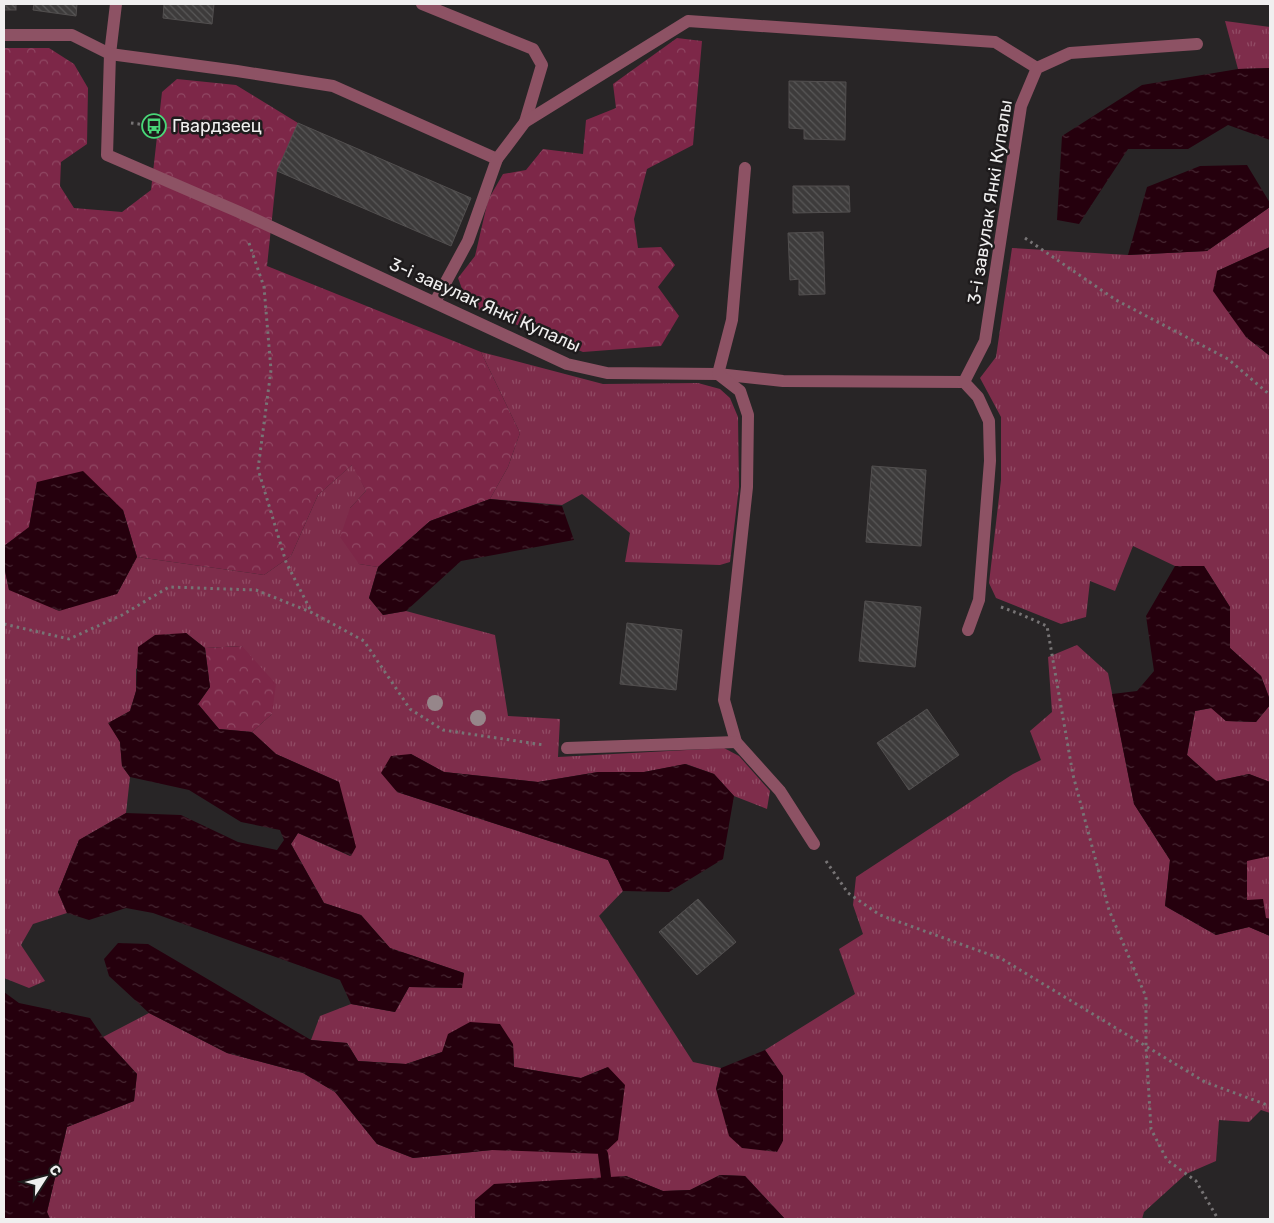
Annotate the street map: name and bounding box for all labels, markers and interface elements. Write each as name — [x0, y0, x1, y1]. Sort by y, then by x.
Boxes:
street label: 3-і завулак Янкі Купалы — [963, 98, 1017, 306]
bus stop icon: Гвардзеец — [141, 113, 167, 139]
place label: Гвардзеец — [172, 115, 262, 137]
street label: 3-і завулак Янкі Купалы — [386, 253, 584, 357]
north arrow — [20, 1153, 70, 1203]
text: С — [45, 1162, 65, 1180]

